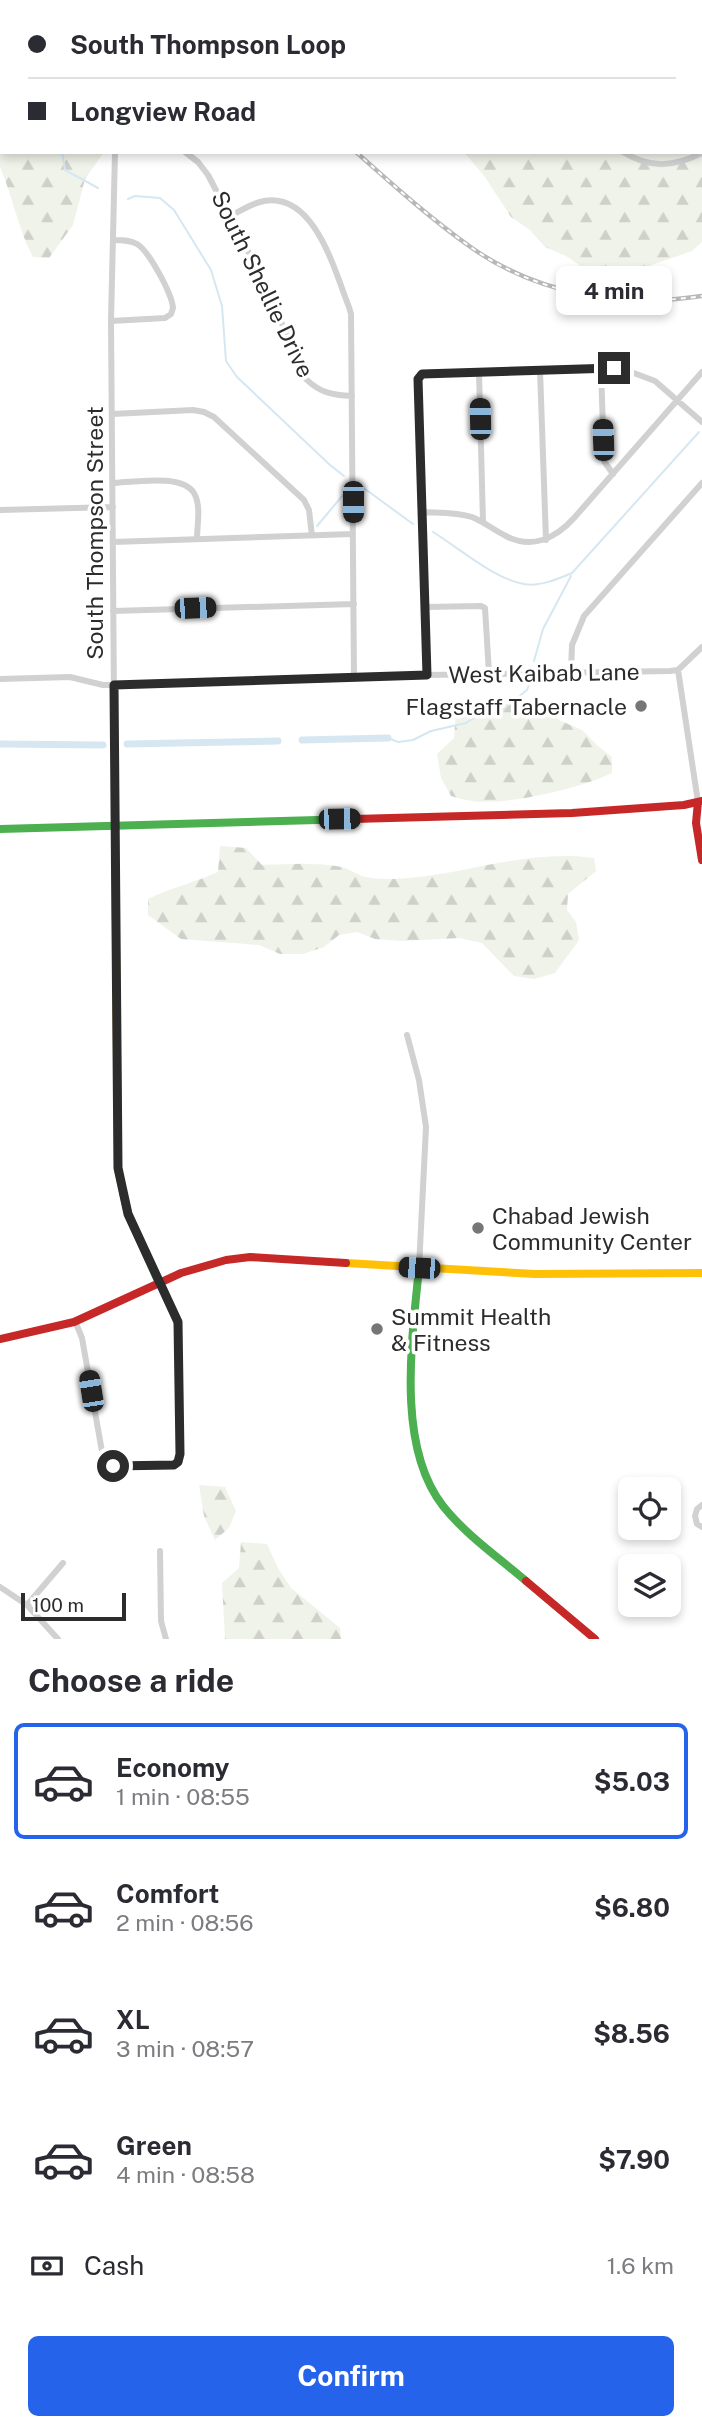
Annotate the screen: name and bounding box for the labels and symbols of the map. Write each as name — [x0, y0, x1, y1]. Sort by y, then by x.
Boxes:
street label: South Shellie Drive — [206, 186, 320, 382]
callout: 4 min — [556, 266, 672, 316]
route end — [598, 352, 630, 384]
car — [470, 398, 491, 440]
street label: South Thompson Street — [81, 406, 108, 660]
car — [592, 419, 615, 461]
car — [343, 481, 364, 523]
car — [174, 597, 217, 619]
street label: West Kaibab Lane — [448, 658, 640, 688]
place label: Flagstaff Tabernacle — [406, 693, 627, 720]
marker: Flagstaff Tabernacle — [633, 698, 649, 714]
car — [318, 808, 361, 830]
place label: Chabad Jewish Community Center — [492, 1202, 692, 1255]
marker: Chabad Jewish Community Center — [470, 1220, 486, 1236]
car — [398, 1256, 441, 1280]
place label: Summit Health & Fitness — [391, 1303, 551, 1356]
marker: Summit Health & Fitness — [369, 1321, 385, 1337]
car — [78, 1369, 105, 1413]
route start — [97, 1450, 129, 1482]
scale bar — [21, 1590, 126, 1622]

